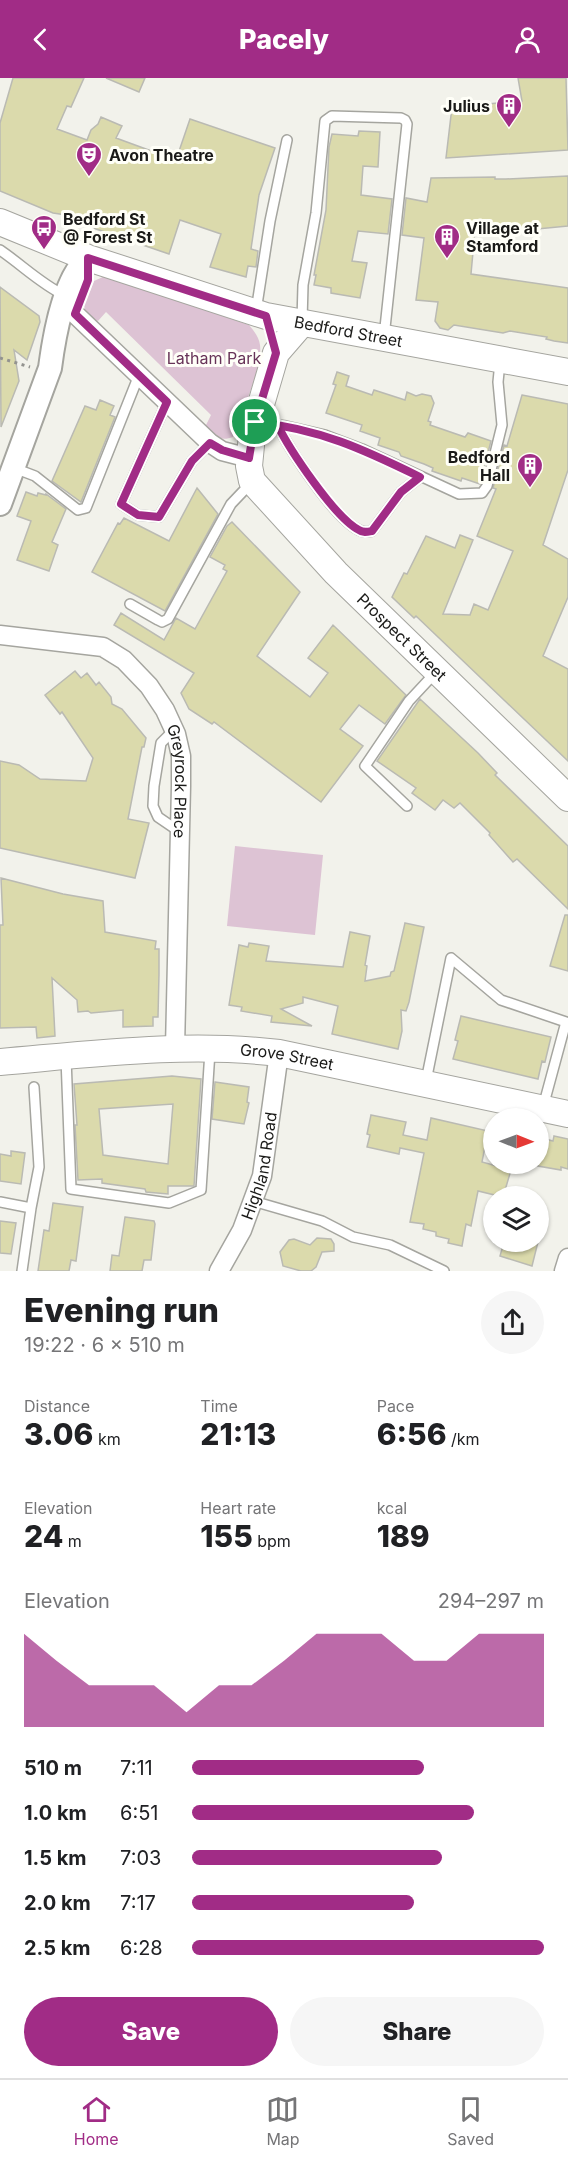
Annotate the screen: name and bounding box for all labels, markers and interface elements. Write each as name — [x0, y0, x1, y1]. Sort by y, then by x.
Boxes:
icon: back — [24, 23, 57, 56]
text: Pacely — [239, 23, 329, 56]
icon: person — [511, 23, 544, 56]
building icon: Julius — [494, 91, 524, 129]
place label: Julius — [443, 96, 490, 116]
theatre icon: Avon Theatre — [74, 140, 104, 178]
place label: Avon Theatre — [109, 145, 214, 165]
place label: Bedford St @ Forest St — [63, 209, 153, 247]
bus stop icon: Bedford St @ Forest St — [29, 213, 59, 251]
place label: Village at Stamford — [466, 218, 539, 256]
building icon: Village at Stamford — [432, 222, 462, 260]
street label: Bedford Street — [292, 311, 404, 351]
park label: Latham Park — [167, 348, 261, 368]
pin — [229, 396, 280, 447]
icon: arrive — [238, 405, 271, 438]
place label: Bedford Hall — [448, 447, 510, 485]
building icon: Bedford Hall — [515, 451, 545, 489]
street label: Prospect Street — [353, 589, 451, 685]
street label: Greyrock Place — [163, 721, 191, 838]
street label: Grove Street — [239, 1040, 336, 1074]
north arrow — [483, 1108, 549, 1174]
map controls — [483, 1108, 549, 1252]
street label: Highland Road — [237, 1111, 281, 1222]
button: layers — [483, 1186, 549, 1252]
text: Evening run — [24, 1290, 219, 1330]
button: share — [481, 1291, 544, 1354]
text: 19:22 · 6 × 510 m — [24, 1333, 185, 1357]
text: Distance — [24, 1396, 90, 1416]
text: Time — [200, 1396, 238, 1416]
text: Pace — [377, 1396, 414, 1416]
text: 3.06 — [24, 1416, 93, 1452]
text: 21:13 — [200, 1416, 276, 1452]
text: 6:56 — [377, 1416, 447, 1452]
text: km — [93, 1429, 121, 1449]
text: /km — [447, 1429, 480, 1449]
text: Elevation — [24, 1498, 93, 1518]
text: Heart rate — [200, 1498, 276, 1518]
text: kcal — [377, 1498, 407, 1518]
text: 24 — [24, 1518, 63, 1554]
text: 155 — [200, 1518, 253, 1554]
text: 189 — [377, 1518, 430, 1554]
text: m — [63, 1531, 82, 1551]
text: bpm — [253, 1531, 291, 1551]
text: Elevation — [24, 1589, 110, 1613]
text: 294–297 m — [438, 1589, 544, 1613]
text: 510 m — [24, 1756, 82, 1780]
text: 7:11 — [120, 1756, 153, 1780]
text: 1.0 km — [24, 1801, 87, 1825]
text: 6:51 — [120, 1801, 158, 1825]
text: 1.5 km — [24, 1846, 87, 1870]
text: 7:03 — [120, 1846, 161, 1870]
text: 2.0 km — [24, 1891, 91, 1915]
text: 7:17 — [120, 1891, 156, 1915]
text: 2.5 km — [24, 1936, 91, 1960]
text: 6:28 — [120, 1936, 163, 1960]
button: Save — [24, 1997, 278, 2066]
button: Share — [290, 1997, 544, 2066]
tab: Home — [74, 2093, 119, 2149]
tab: Map — [266, 2093, 300, 2149]
tab: Saved — [447, 2093, 494, 2149]

